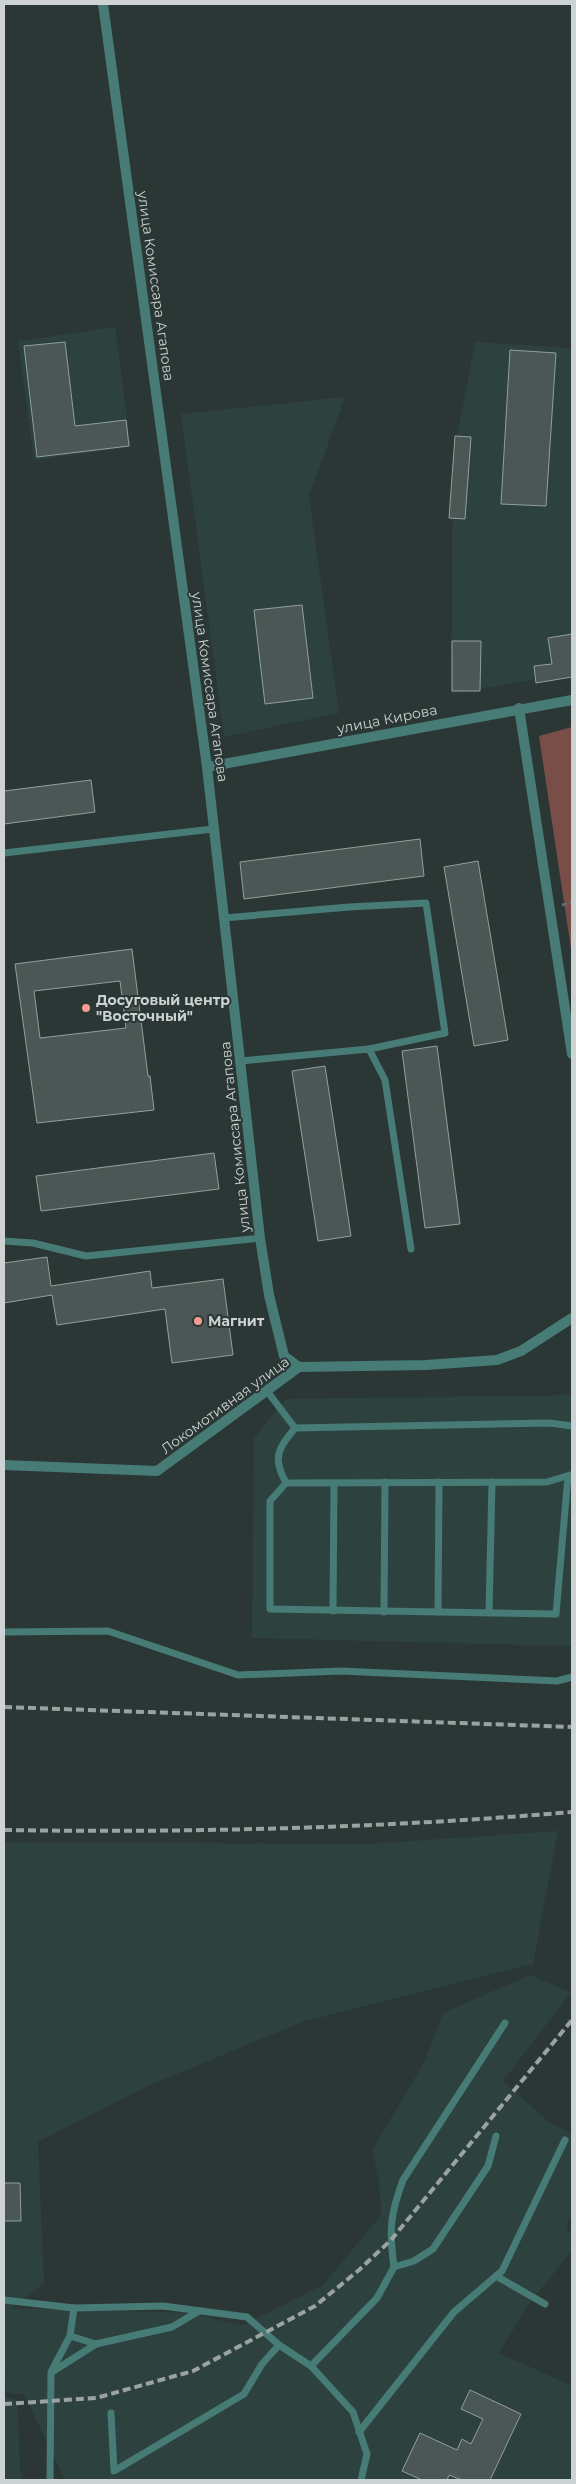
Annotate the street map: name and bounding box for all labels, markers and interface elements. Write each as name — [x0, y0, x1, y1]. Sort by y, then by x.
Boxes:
street label: улица Комиссара Агапова — [134, 189, 178, 382]
street label: улица Комиссара Агапова — [188, 590, 232, 783]
street label: улица Кирова — [334, 700, 439, 738]
place label: Досуговый центр "Восточный" — [96, 991, 230, 1025]
marker: Досуговый центр "Восточный" — [80, 1002, 92, 1014]
street label: улица Комиссара Агапова — [216, 1041, 254, 1234]
place label: Магнит — [208, 1312, 265, 1330]
marker: Магнит — [192, 1315, 204, 1327]
street label: Локомотивная улица — [157, 1352, 293, 1458]

